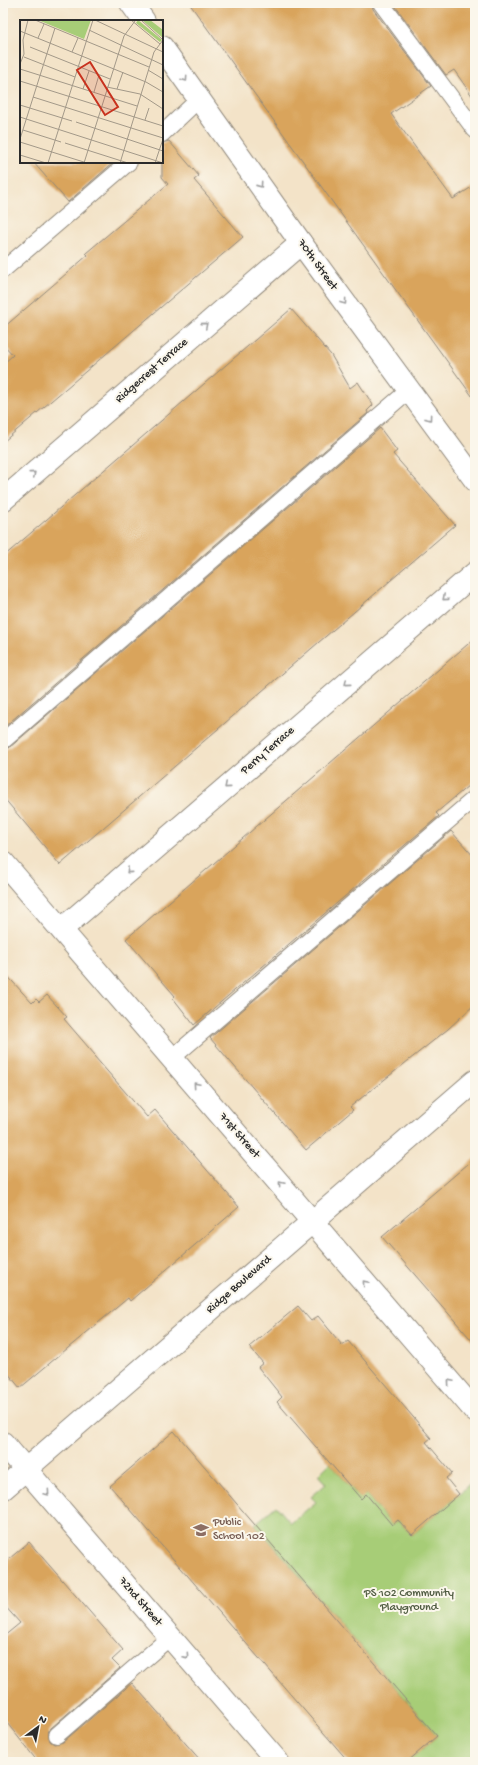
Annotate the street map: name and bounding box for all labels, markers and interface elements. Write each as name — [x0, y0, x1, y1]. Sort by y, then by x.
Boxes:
inset map — [20, 20, 163, 163]
one-way arrow — [180, 74, 187, 81]
one-way arrow — [255, 181, 263, 188]
street label: 70th Street — [293, 236, 341, 294]
one-way arrow — [339, 297, 346, 304]
one-way arrow — [201, 323, 208, 330]
street label: Ridgecrest Terrace — [113, 335, 192, 406]
one-way arrow — [424, 413, 431, 420]
one-way arrow — [28, 472, 35, 479]
one-way arrow — [443, 593, 450, 600]
one-way arrow — [344, 678, 352, 685]
street label: Perry Terrace — [238, 723, 298, 779]
one-way arrow — [225, 782, 232, 789]
one-way arrow — [126, 866, 134, 874]
one-way arrow — [193, 1083, 200, 1090]
street label: 71st Street — [215, 1110, 263, 1162]
one-way arrow — [278, 1181, 285, 1189]
street label: Ridge Boulevard — [204, 1252, 275, 1317]
one-way arrow — [362, 1280, 370, 1288]
one-way arrow — [447, 1379, 454, 1386]
one-way arrow — [42, 1489, 49, 1496]
place label: Public School 102 — [212, 1516, 265, 1544]
school or university icon: Public School 102 — [192, 1521, 210, 1539]
street label: 72nd Street — [114, 1574, 166, 1630]
park label: PS 102 Community Playground — [363, 1587, 454, 1615]
one-way arrow — [182, 1651, 189, 1658]
north arrow — [18, 1707, 58, 1747]
text: N — [36, 1713, 48, 1727]

